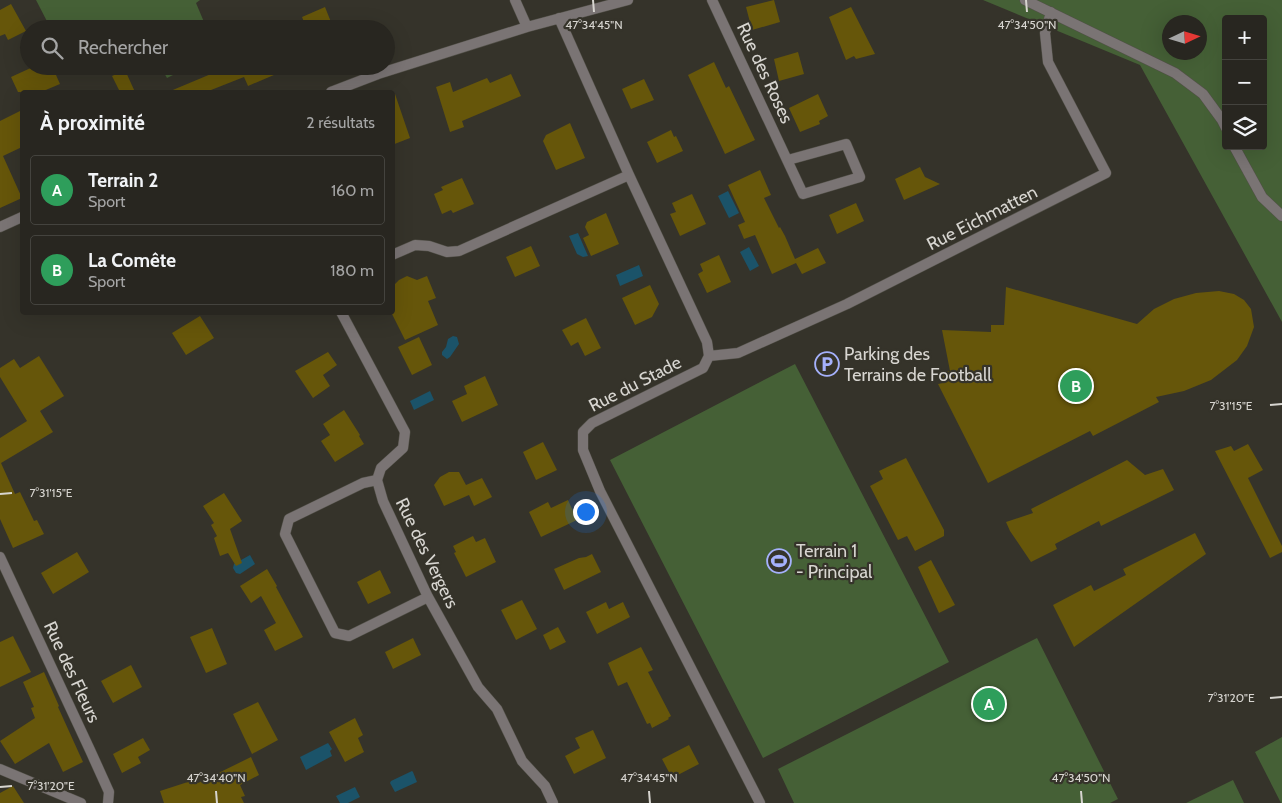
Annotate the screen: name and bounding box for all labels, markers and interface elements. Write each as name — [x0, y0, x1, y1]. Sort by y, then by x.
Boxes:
north arrow — [1162, 15, 1207, 60]
map controls — [1222, 15, 1267, 150]
button: + — [1222, 15, 1267, 60]
text: 47°34'45"N — [565, 17, 623, 32]
text: 47°34'50"N — [998, 17, 1057, 32]
street label: Rue des Roses — [732, 19, 798, 127]
search box — [20, 20, 395, 75]
icon: search — [38, 34, 66, 62]
text: Rechercher — [78, 36, 168, 59]
button: − — [1222, 60, 1267, 105]
button: layers — [1222, 105, 1267, 150]
text: À proximité — [40, 110, 145, 135]
text: 2 résultats — [306, 113, 375, 132]
text: Terrain 2 — [88, 169, 158, 192]
text: A — [52, 181, 62, 200]
text: 160 m — [331, 181, 374, 200]
street label: Rue Eichmatten — [923, 181, 1041, 255]
text: Sport — [88, 192, 125, 211]
text: La Comête — [88, 249, 176, 272]
text: B — [52, 261, 62, 280]
text: 180 m — [330, 261, 374, 280]
text: Sport — [88, 272, 125, 291]
place label: Parking des Terrains de Football — [844, 343, 992, 386]
street label: Rue du Stade — [585, 351, 685, 417]
parking icon: Parking des Terrains de Football — [814, 351, 840, 377]
pin: B — [1060, 367, 1092, 405]
text: 7°31'15"E — [1210, 398, 1253, 413]
text: 7°31'15"E — [30, 485, 73, 500]
street label: Rue des Vergers — [391, 494, 463, 612]
your location — [573, 499, 599, 525]
place label: Terrain 1 - Principal — [796, 540, 873, 583]
sports icon: Terrain 1 - Principal — [766, 548, 792, 574]
street label: Rue des Fleurs — [39, 618, 105, 726]
pin: A — [973, 685, 1005, 723]
text: 7°31'20"E — [1207, 690, 1255, 705]
text: 47°34'40"N — [186, 770, 246, 785]
text: 47°34'45"N — [620, 770, 678, 785]
text: 47°34'50"N — [1052, 770, 1111, 785]
text: 7°31'20"E — [27, 778, 75, 793]

